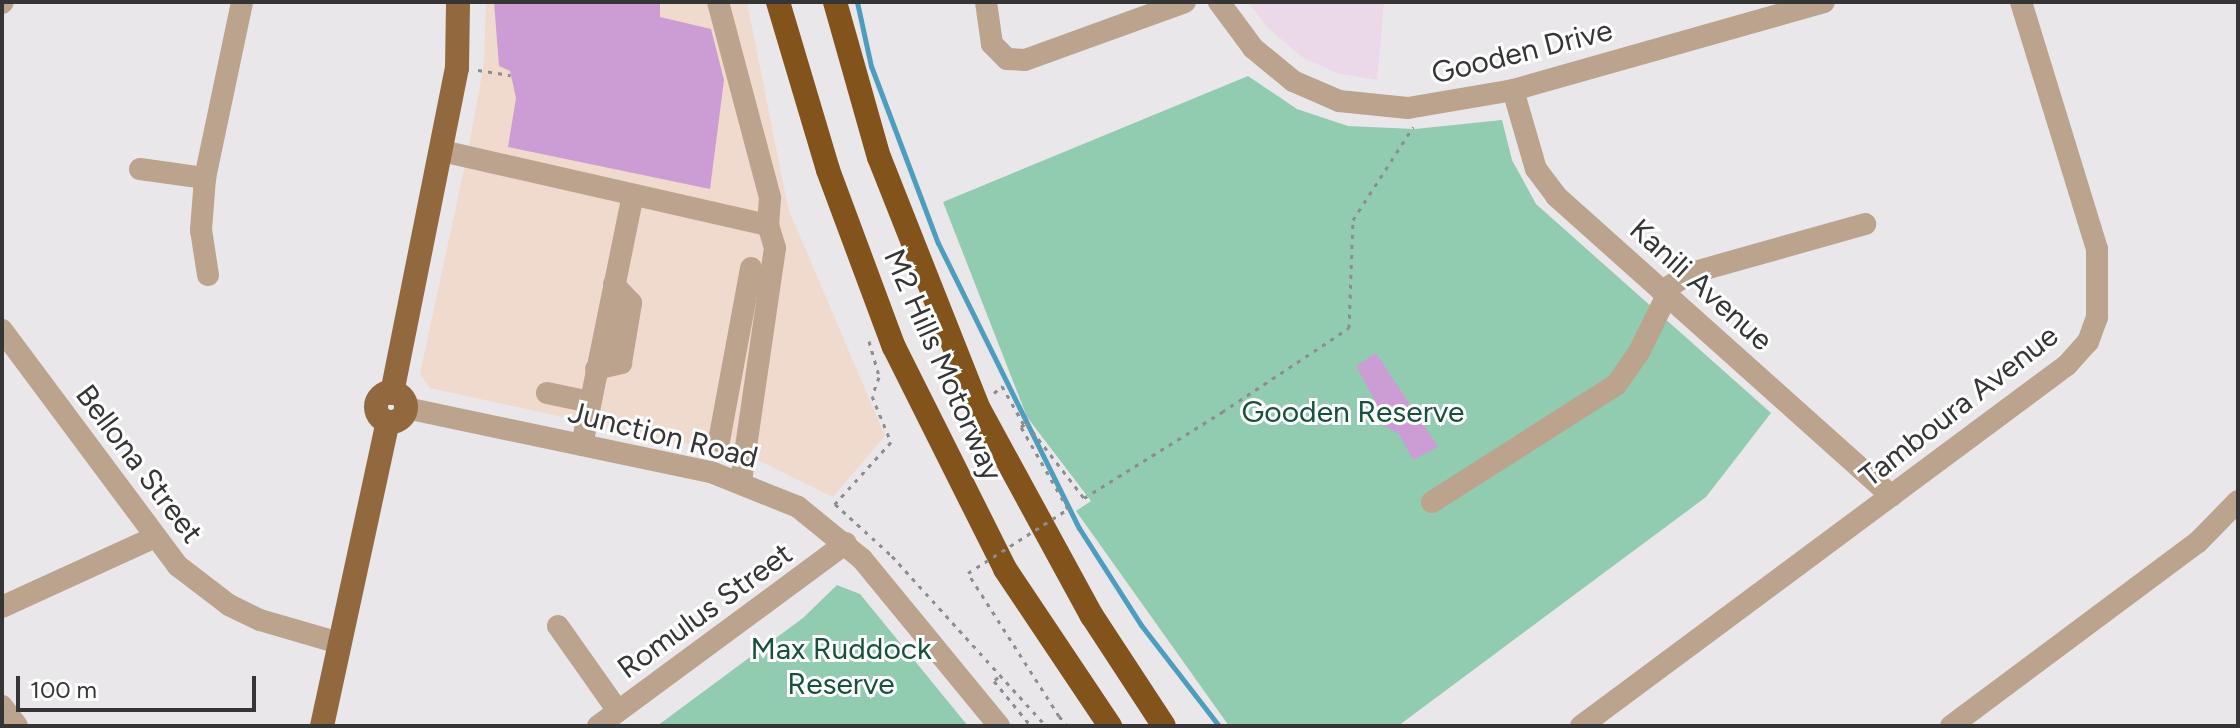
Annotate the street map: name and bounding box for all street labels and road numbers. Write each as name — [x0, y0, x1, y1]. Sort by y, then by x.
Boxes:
street label: Gooden Drive — [1428, 12, 1616, 92]
street label: Kanili Avenue — [1622, 212, 1780, 358]
street label: M2 Hills Motorway — [876, 244, 1010, 486]
street label: Tamboura Avenue — [1853, 317, 2065, 495]
street label: Bellona Street — [68, 378, 210, 550]
street label: Junction Road — [564, 394, 762, 476]
street label: Romulus Street — [611, 536, 799, 686]

